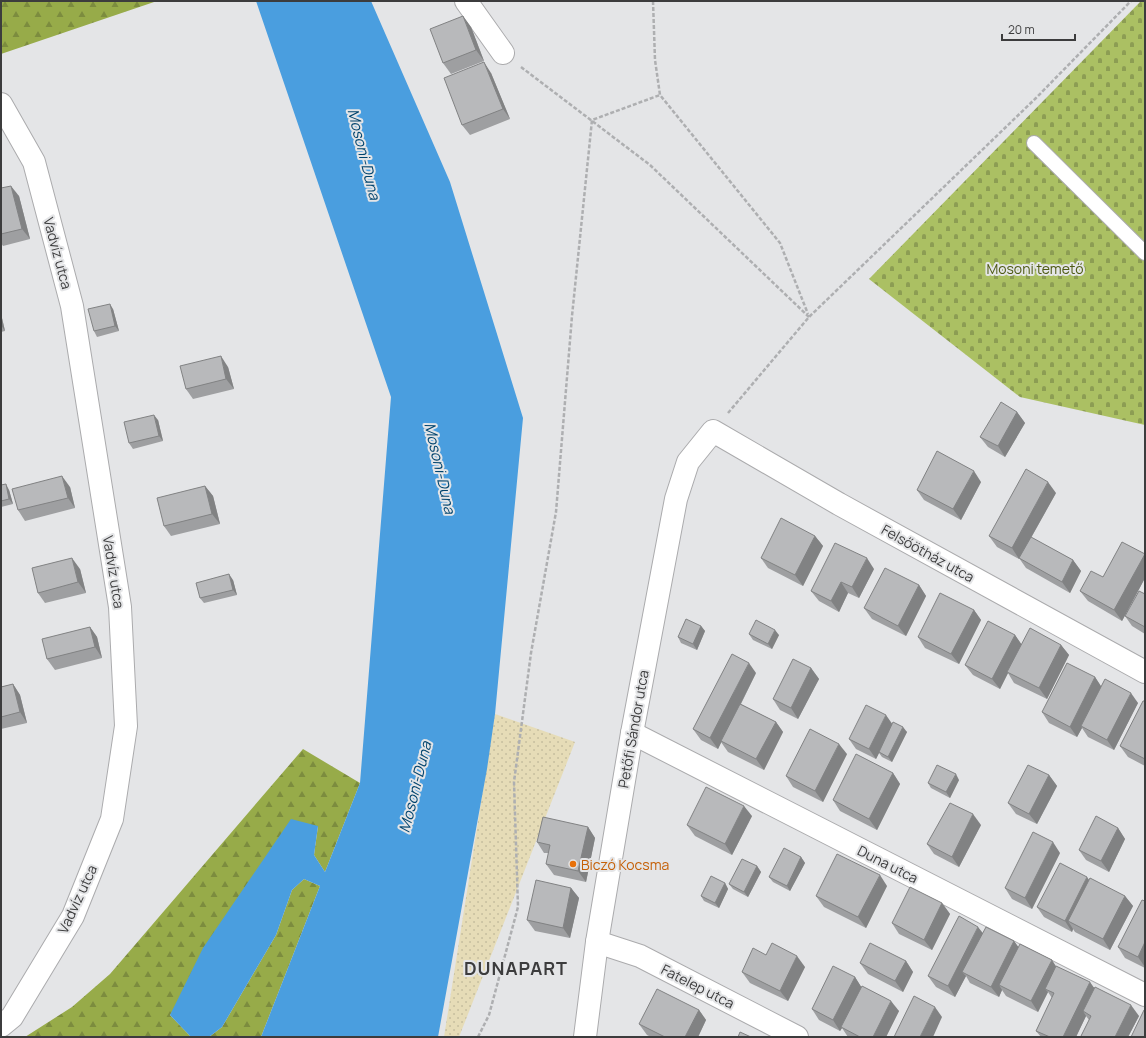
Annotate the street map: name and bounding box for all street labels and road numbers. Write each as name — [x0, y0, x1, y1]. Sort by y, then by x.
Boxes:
street label: Vadvíz utca — [39, 215, 77, 291]
street label: Felsőötház utca — [878, 520, 978, 586]
street label: Vadvíz utca — [99, 534, 129, 610]
street label: Petőfi Sándor utca — [613, 668, 653, 790]
street label: Duna utca — [854, 841, 922, 887]
street label: Vadvíz utca — [53, 862, 101, 936]
street label: Fatelep utca — [658, 959, 738, 1013]

